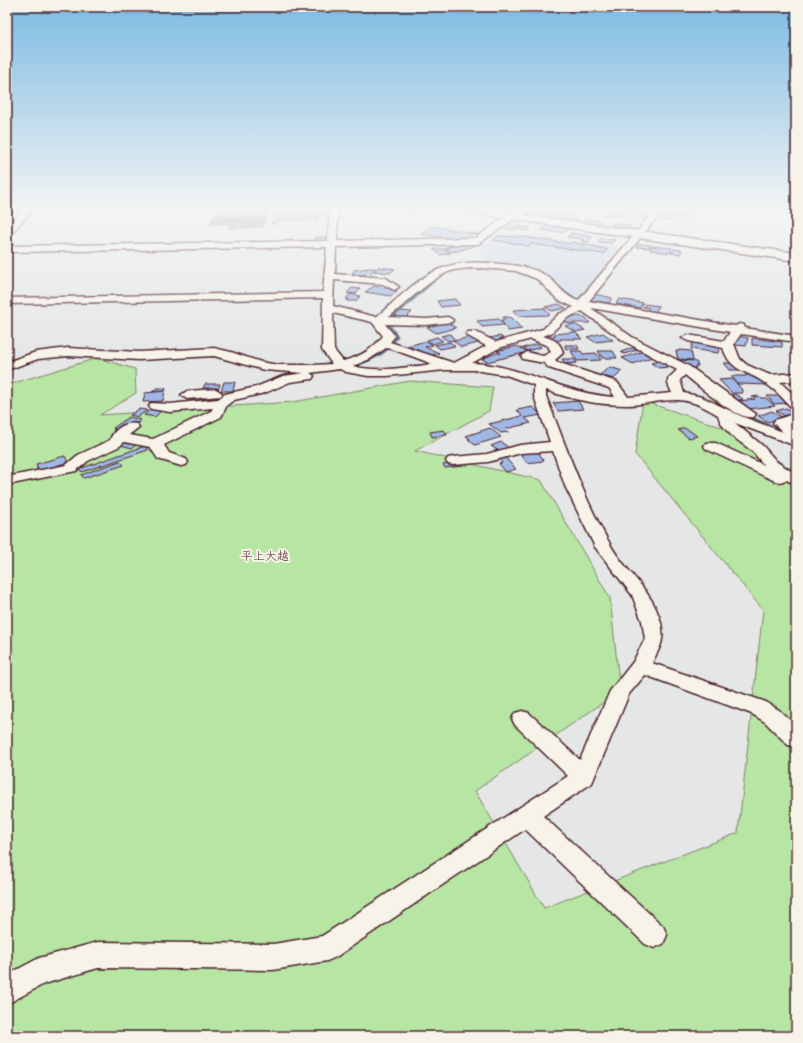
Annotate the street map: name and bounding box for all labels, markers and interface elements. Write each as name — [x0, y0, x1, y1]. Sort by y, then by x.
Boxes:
district label: 平上大越 — [241, 549, 289, 564]

